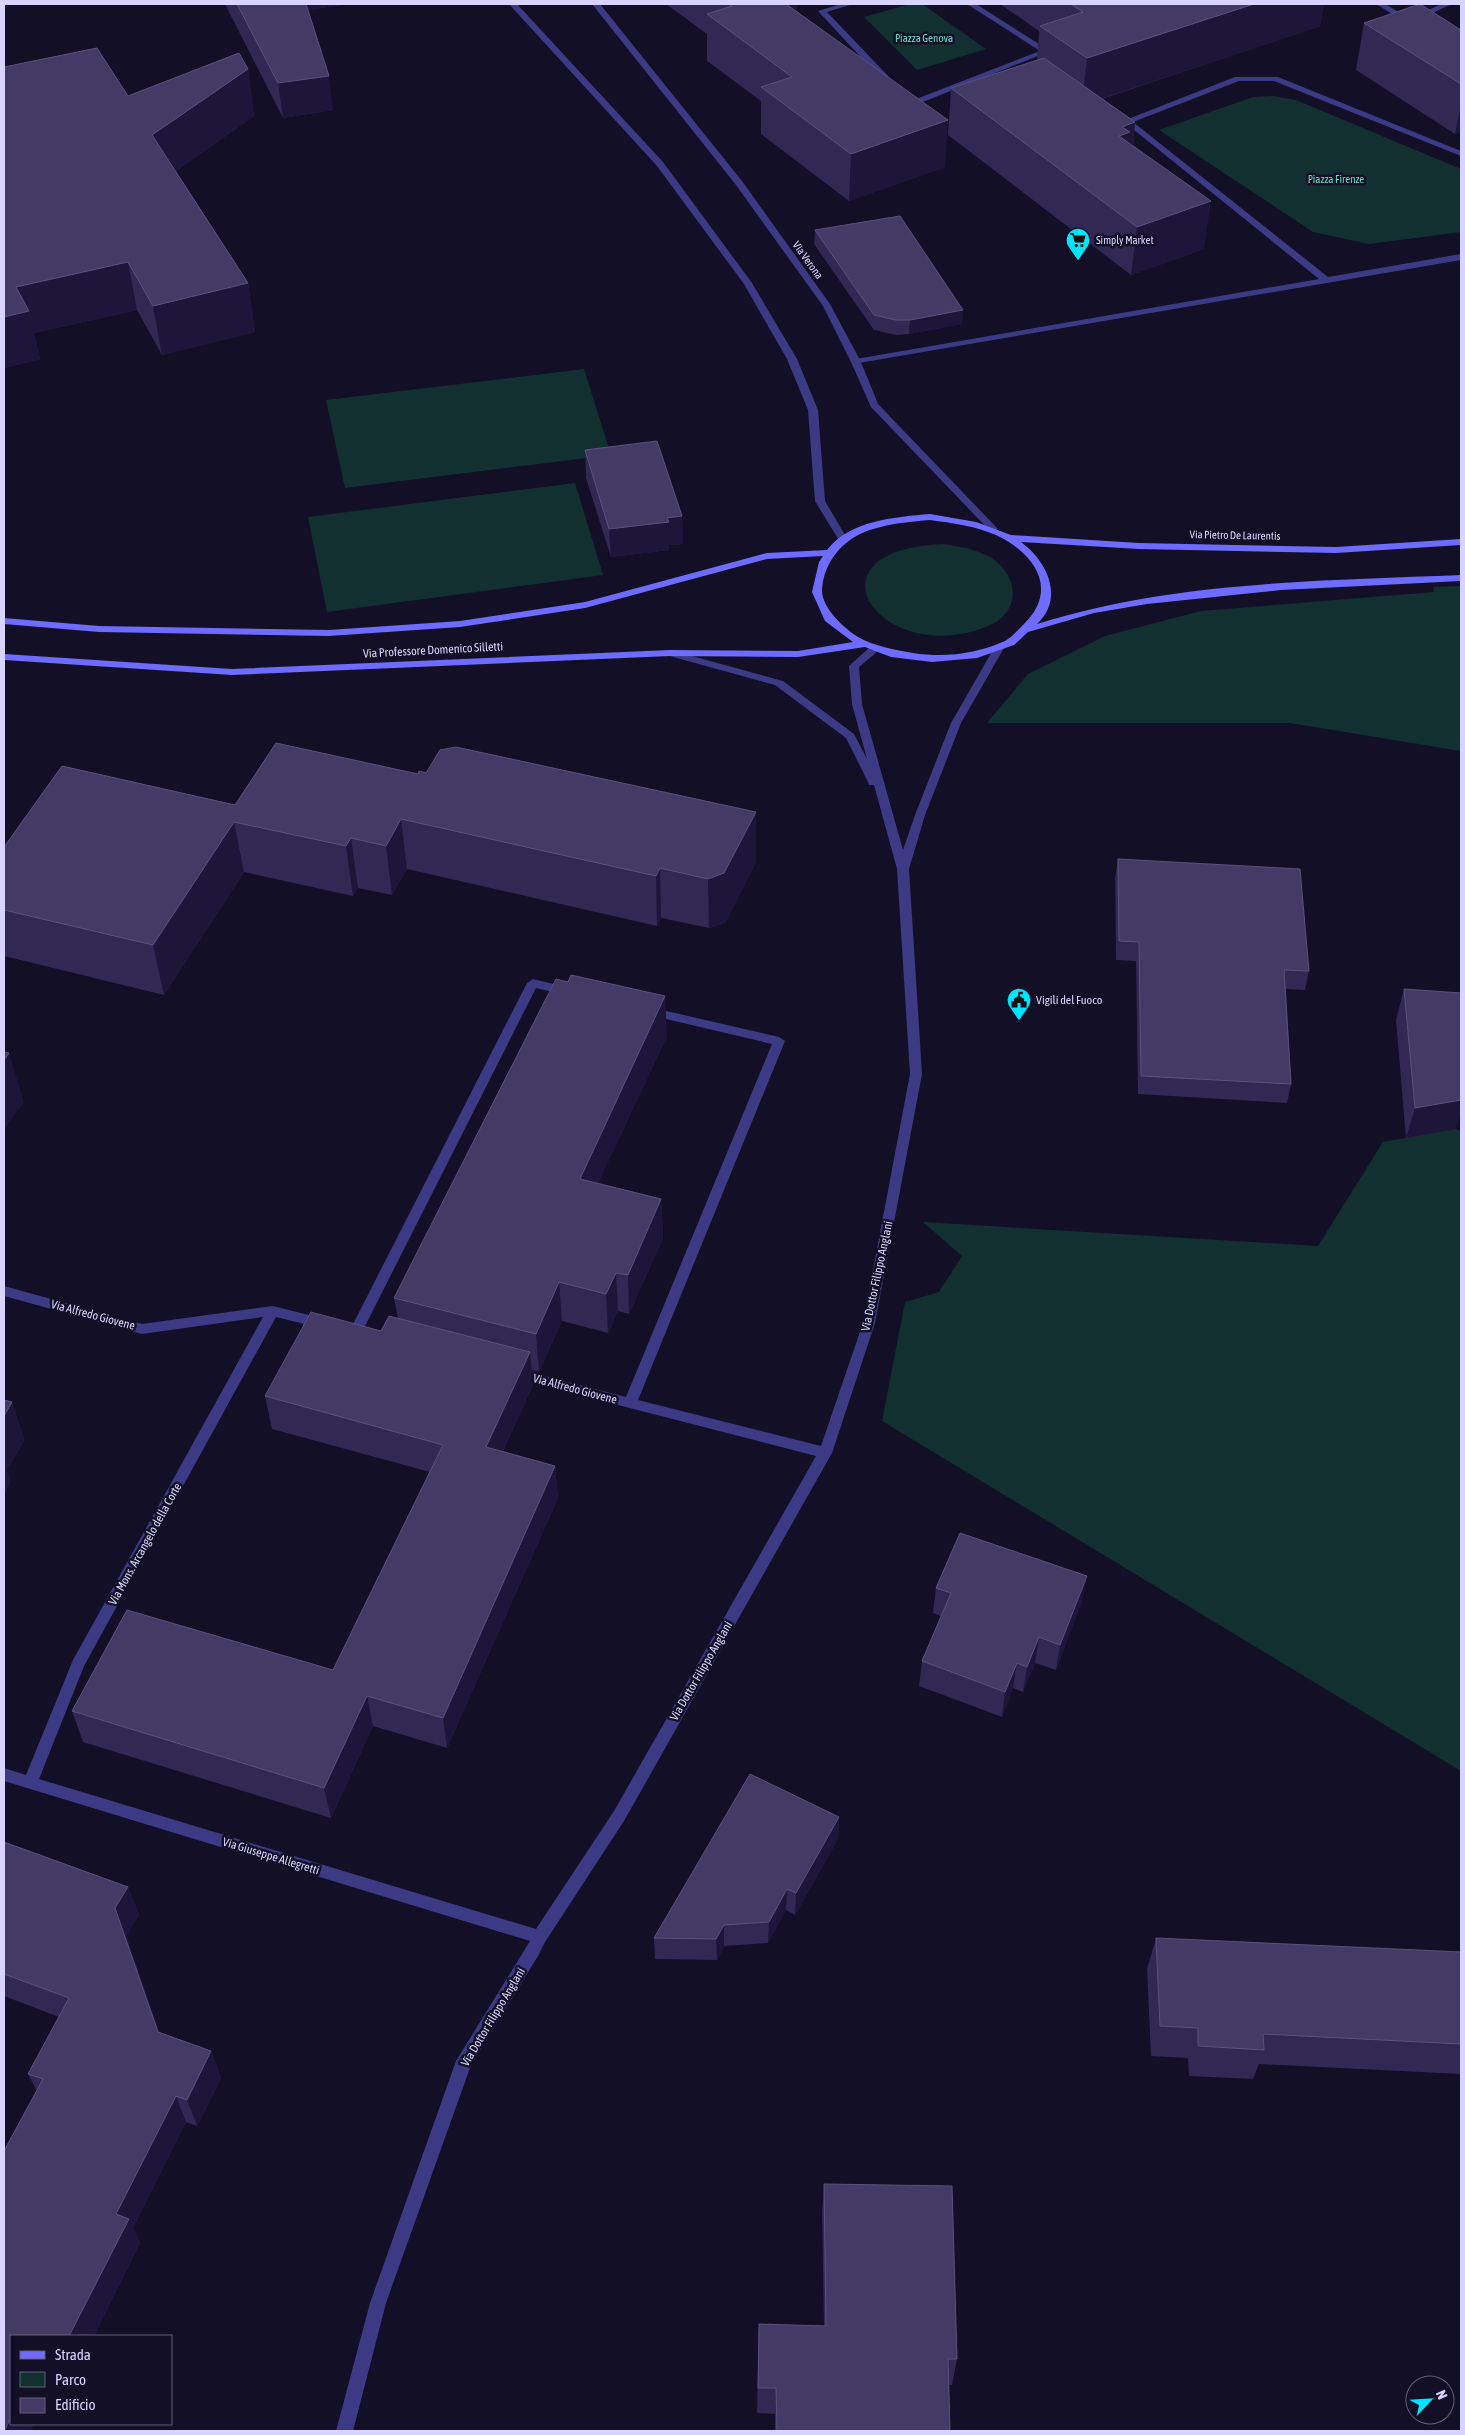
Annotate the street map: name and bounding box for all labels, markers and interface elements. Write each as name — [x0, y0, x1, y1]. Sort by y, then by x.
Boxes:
park label: Piazza Genova — [895, 32, 953, 44]
park label: Piazza Firenze — [1308, 173, 1364, 185]
supermarket icon: Simply Market — [1065, 227, 1091, 261]
place label: Simply Market — [1096, 234, 1154, 246]
street label: Via Verona — [790, 239, 826, 281]
street label: Via Pietro De Laurentis — [1189, 528, 1281, 542]
street label: Via Professore Domenico Silletti — [363, 639, 503, 661]
public building icon: Vigili del Fuoco — [1006, 987, 1032, 1021]
place label: Vigili del Fuoco — [1036, 993, 1103, 1007]
street label: Via Dottor Filippo Anglani — [858, 1220, 896, 1332]
street label: Via Alfredo Giovene — [49, 1297, 137, 1333]
street label: Via Alfredo Giovene — [531, 1371, 619, 1407]
street label: Via Mons. Arcangelo della Corte — [106, 1481, 184, 1607]
street label: Via Dottor Filippo Anglani — [667, 1619, 735, 1723]
street label: Via Giuseppe Allegretti — [221, 1835, 321, 1877]
street label: Via Dottor Filippo Anglani — [458, 1965, 528, 2069]
legend — [10, 2335, 172, 2425]
text: Strada — [55, 2346, 91, 2363]
text: Parco — [55, 2371, 86, 2388]
north arrow — [1405, 2375, 1455, 2425]
text: N — [1433, 2387, 1451, 2402]
text: Edificio — [55, 2396, 96, 2413]

